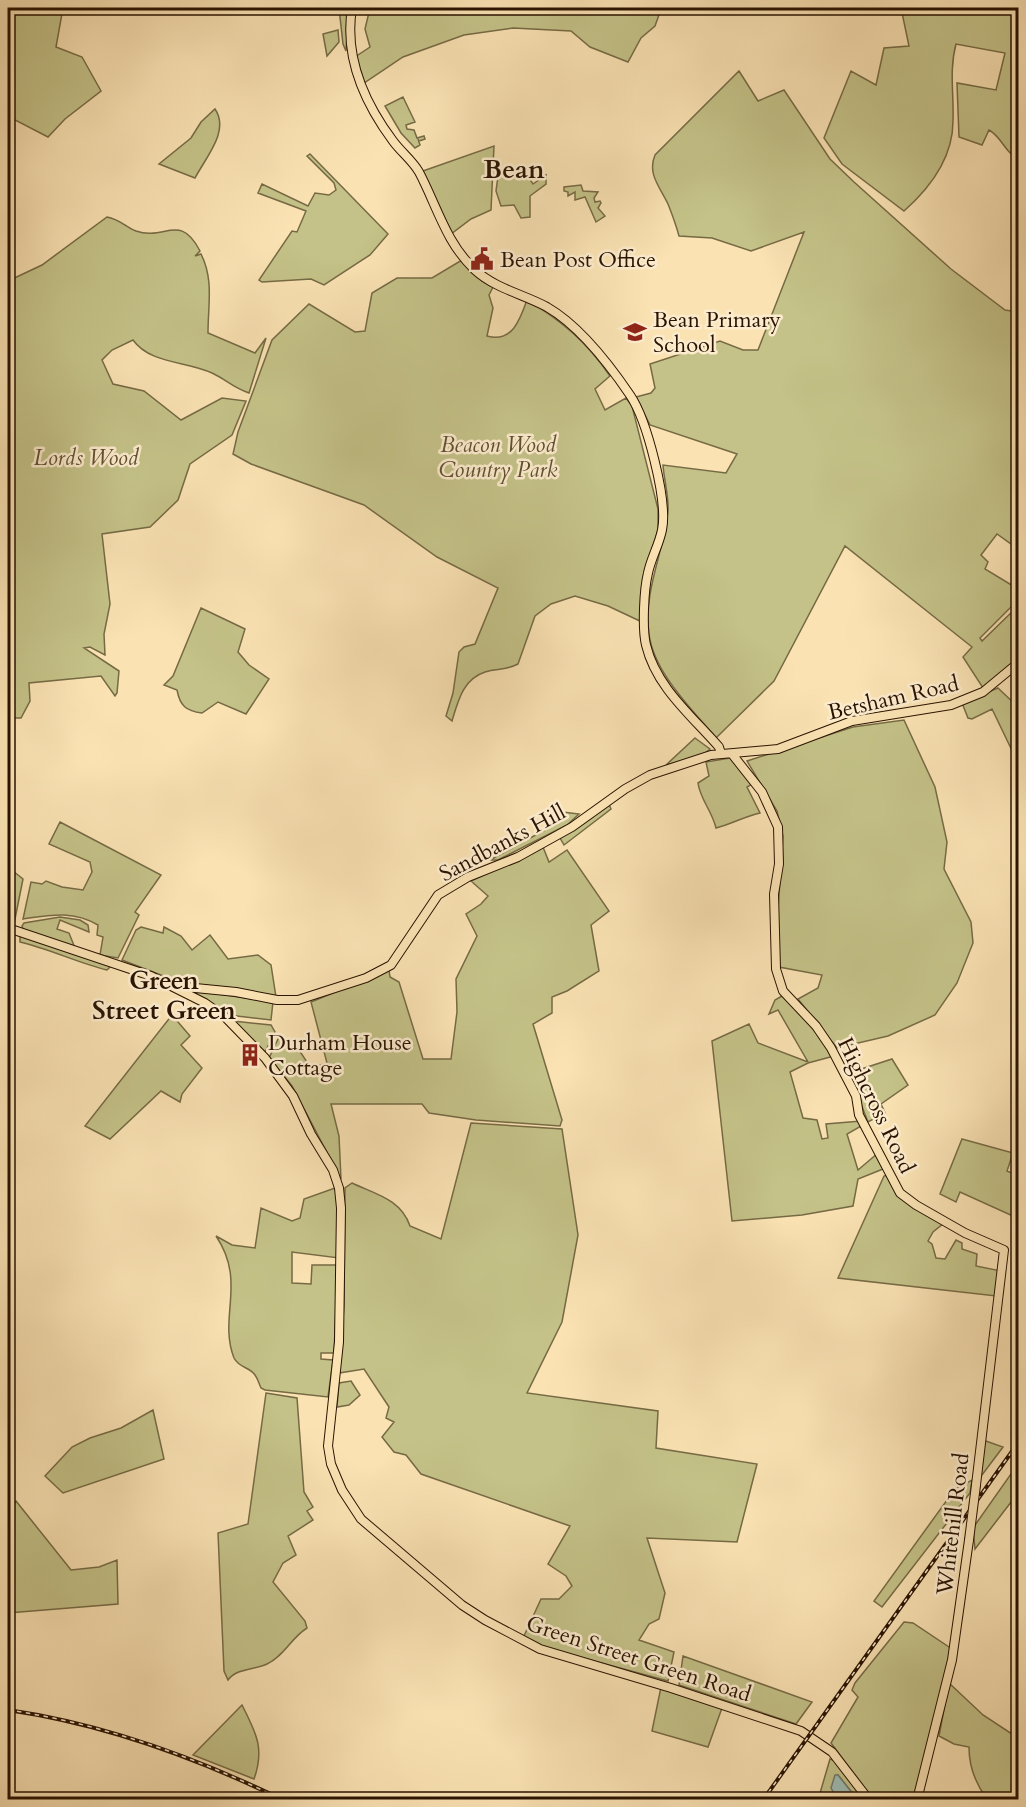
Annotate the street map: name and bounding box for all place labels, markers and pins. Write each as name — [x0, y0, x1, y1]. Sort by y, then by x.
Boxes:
place label: Bean Post Office — [500, 245, 656, 275]
public building icon: Bean Post Office — [469, 246, 495, 272]
place label: Bean Primary School — [653, 305, 781, 360]
school or university icon: Bean Primary School — [622, 319, 648, 345]
place label: Durham House Cottage — [268, 1028, 412, 1083]
building icon: Durham House Cottage — [237, 1042, 263, 1068]

